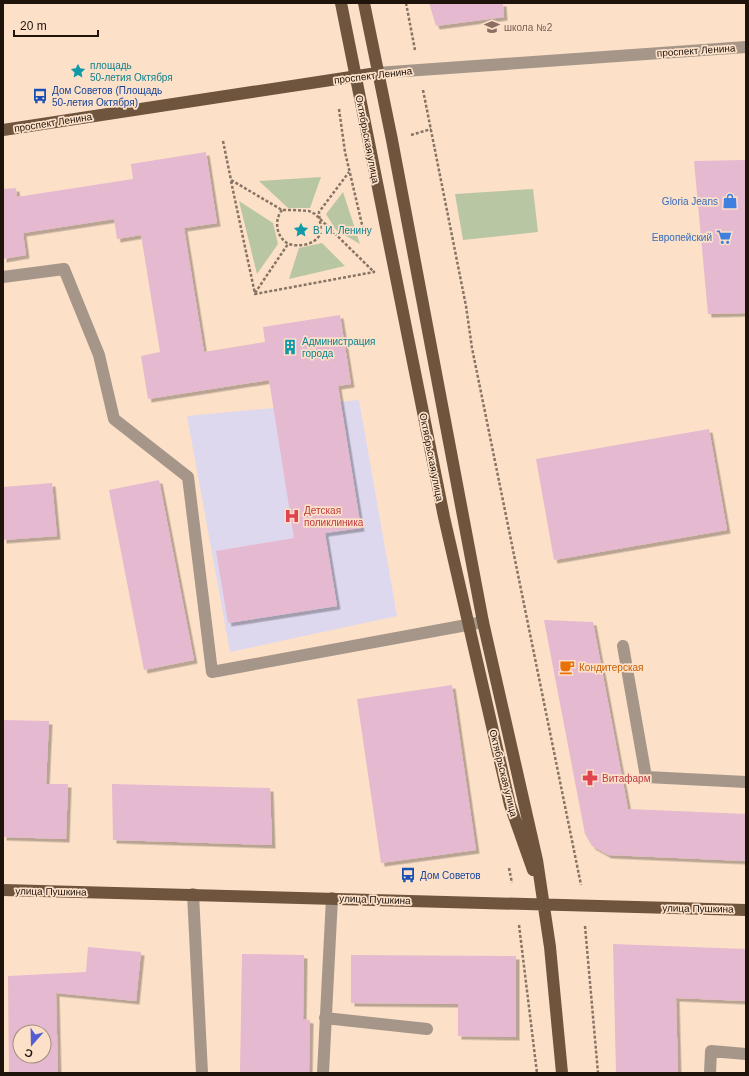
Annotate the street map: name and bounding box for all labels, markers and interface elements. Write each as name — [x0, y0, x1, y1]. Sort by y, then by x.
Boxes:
scale bar — [14, 12, 98, 38]
school or university icon: школа №2 — [483, 18, 501, 36]
text: 20 m — [20, 19, 47, 33]
place label: школа №2 — [504, 22, 553, 33]
street label: проспект Ленина — [656, 42, 736, 59]
place label: площадь 50-летия Октября — [90, 60, 173, 83]
place icon: площадь 50-летия Октября — [69, 62, 87, 80]
street label: проспект Ленина — [333, 65, 413, 86]
place label: Дом Советов (Площадь 50‐летия Октября) — [52, 85, 162, 108]
bus stop icon: Дом Советов (Площадь 50‐летия Октября) — [31, 87, 49, 105]
street label: Октябрьская улица — [354, 94, 382, 185]
street label: проспект Ленина — [13, 111, 93, 134]
shop icon: Gloria Jeans — [721, 192, 739, 210]
place label: Gloria Jeans — [662, 196, 718, 207]
place icon: В. И. Ленину — [292, 221, 310, 239]
place label: В. И. Ленину — [313, 225, 372, 236]
supermarket icon: Европейский — [715, 228, 733, 246]
place label: Европейский — [652, 232, 712, 243]
place label: Администрация города — [302, 336, 376, 359]
building icon: Администрация города — [281, 338, 299, 356]
street label: Октябрьская улица — [418, 412, 446, 503]
place label: Детская поликлиника — [304, 505, 364, 528]
hospital icon: Детская поликлиника — [283, 507, 301, 525]
cafe icon: Кондитерская — [558, 658, 576, 676]
place label: Кондитерская — [579, 662, 644, 673]
street label: Октябрьская улица — [487, 728, 520, 818]
pharmacy icon: Витафарм — [581, 769, 599, 787]
place label: Витафарм — [602, 773, 651, 784]
bus stop icon: Дом Советов — [399, 866, 417, 884]
place label: Дом Советов — [420, 870, 481, 881]
street label: улица Пушкина — [15, 885, 87, 898]
street label: улица Пушкина — [339, 893, 411, 906]
street label: улица Пушкина — [662, 902, 734, 915]
north arrow — [12, 1024, 52, 1064]
text: С — [23, 1046, 34, 1060]

